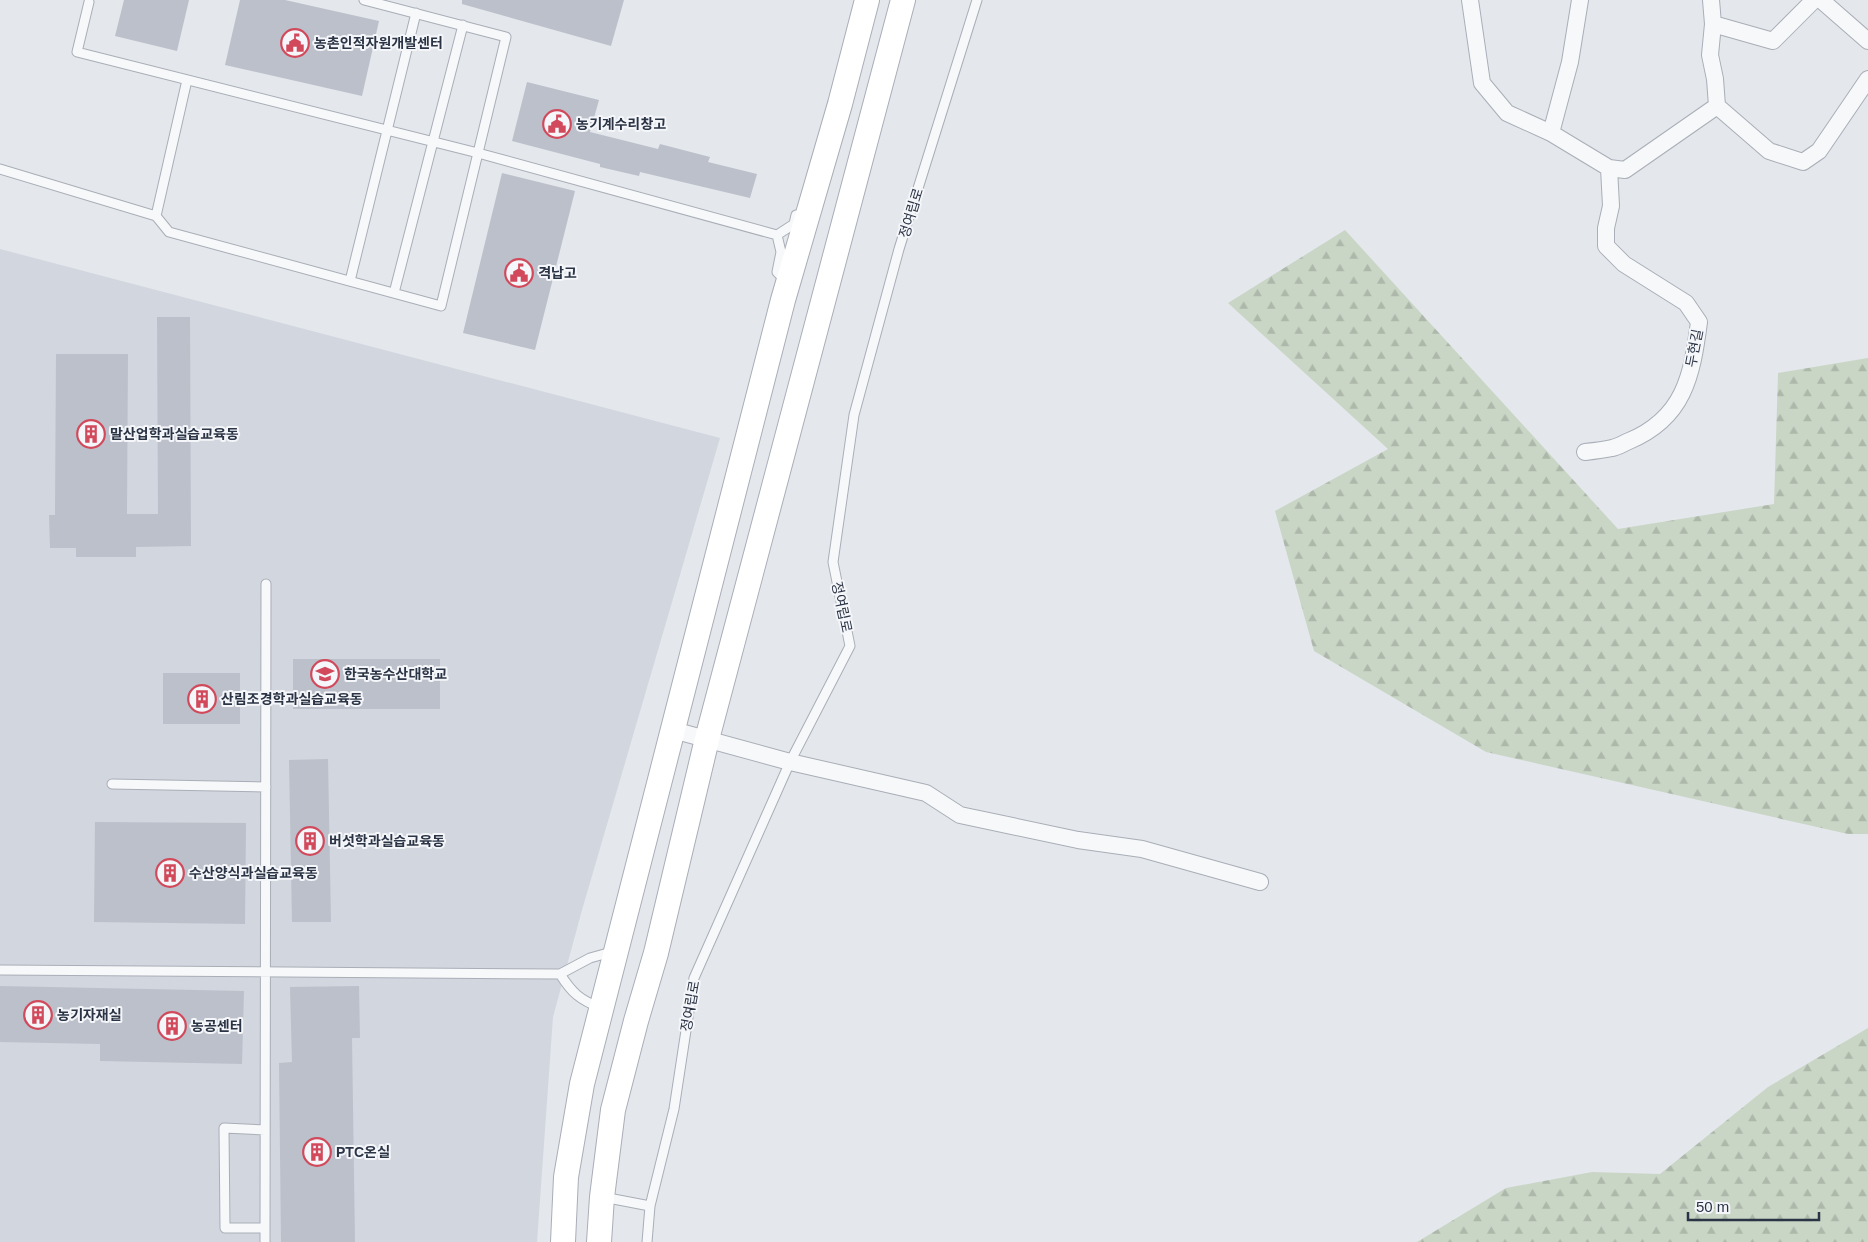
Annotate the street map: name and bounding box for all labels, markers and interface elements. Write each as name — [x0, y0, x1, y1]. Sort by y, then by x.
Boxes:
public building icon: 농촌인적자원개발센터 — [280, 28, 310, 58]
place label: 농촌인적자원개발센터 — [314, 35, 443, 51]
public building icon: 농기계수리창고 — [542, 109, 572, 139]
place label: 농기계수리창고 — [576, 116, 666, 132]
street label: 정여립로 — [896, 186, 926, 240]
public building icon: 격납고 — [504, 258, 534, 288]
place label: 격납고 — [538, 265, 577, 281]
street label: 두현길 — [1682, 328, 1706, 368]
building icon: 말산업학과실습교육동 — [76, 419, 106, 449]
place label: 말산업학과실습교육동 — [110, 426, 239, 442]
street label: 정여립로 — [829, 580, 855, 634]
school or university icon: 한국농수산대학교 — [310, 659, 340, 689]
place label: 한국농수산대학교 — [344, 666, 447, 682]
building icon: 산림조경학과실습교육동 — [187, 684, 217, 714]
place label: 산림조경학과실습교육동 — [221, 691, 363, 707]
building icon: 버섯학과실습교육동 — [295, 826, 325, 856]
place label: 버섯학과실습교육동 — [329, 833, 445, 849]
building icon: 수산양식과실습교육동 — [155, 858, 185, 888]
place label: 수산양식과실습교육동 — [189, 865, 318, 881]
street label: 정여립로 — [678, 979, 702, 1033]
building icon: 농기자재실 — [23, 1000, 53, 1030]
place label: 농기자재실 — [57, 1007, 121, 1023]
building icon: 농공센터 — [157, 1011, 187, 1041]
place label: 농공센터 — [191, 1018, 243, 1034]
building icon: PTC온실 — [302, 1137, 332, 1167]
place label: PTC온실 — [336, 1144, 390, 1160]
scale bar — [1688, 1190, 1819, 1222]
text: 50 m — [1696, 1198, 1729, 1215]

